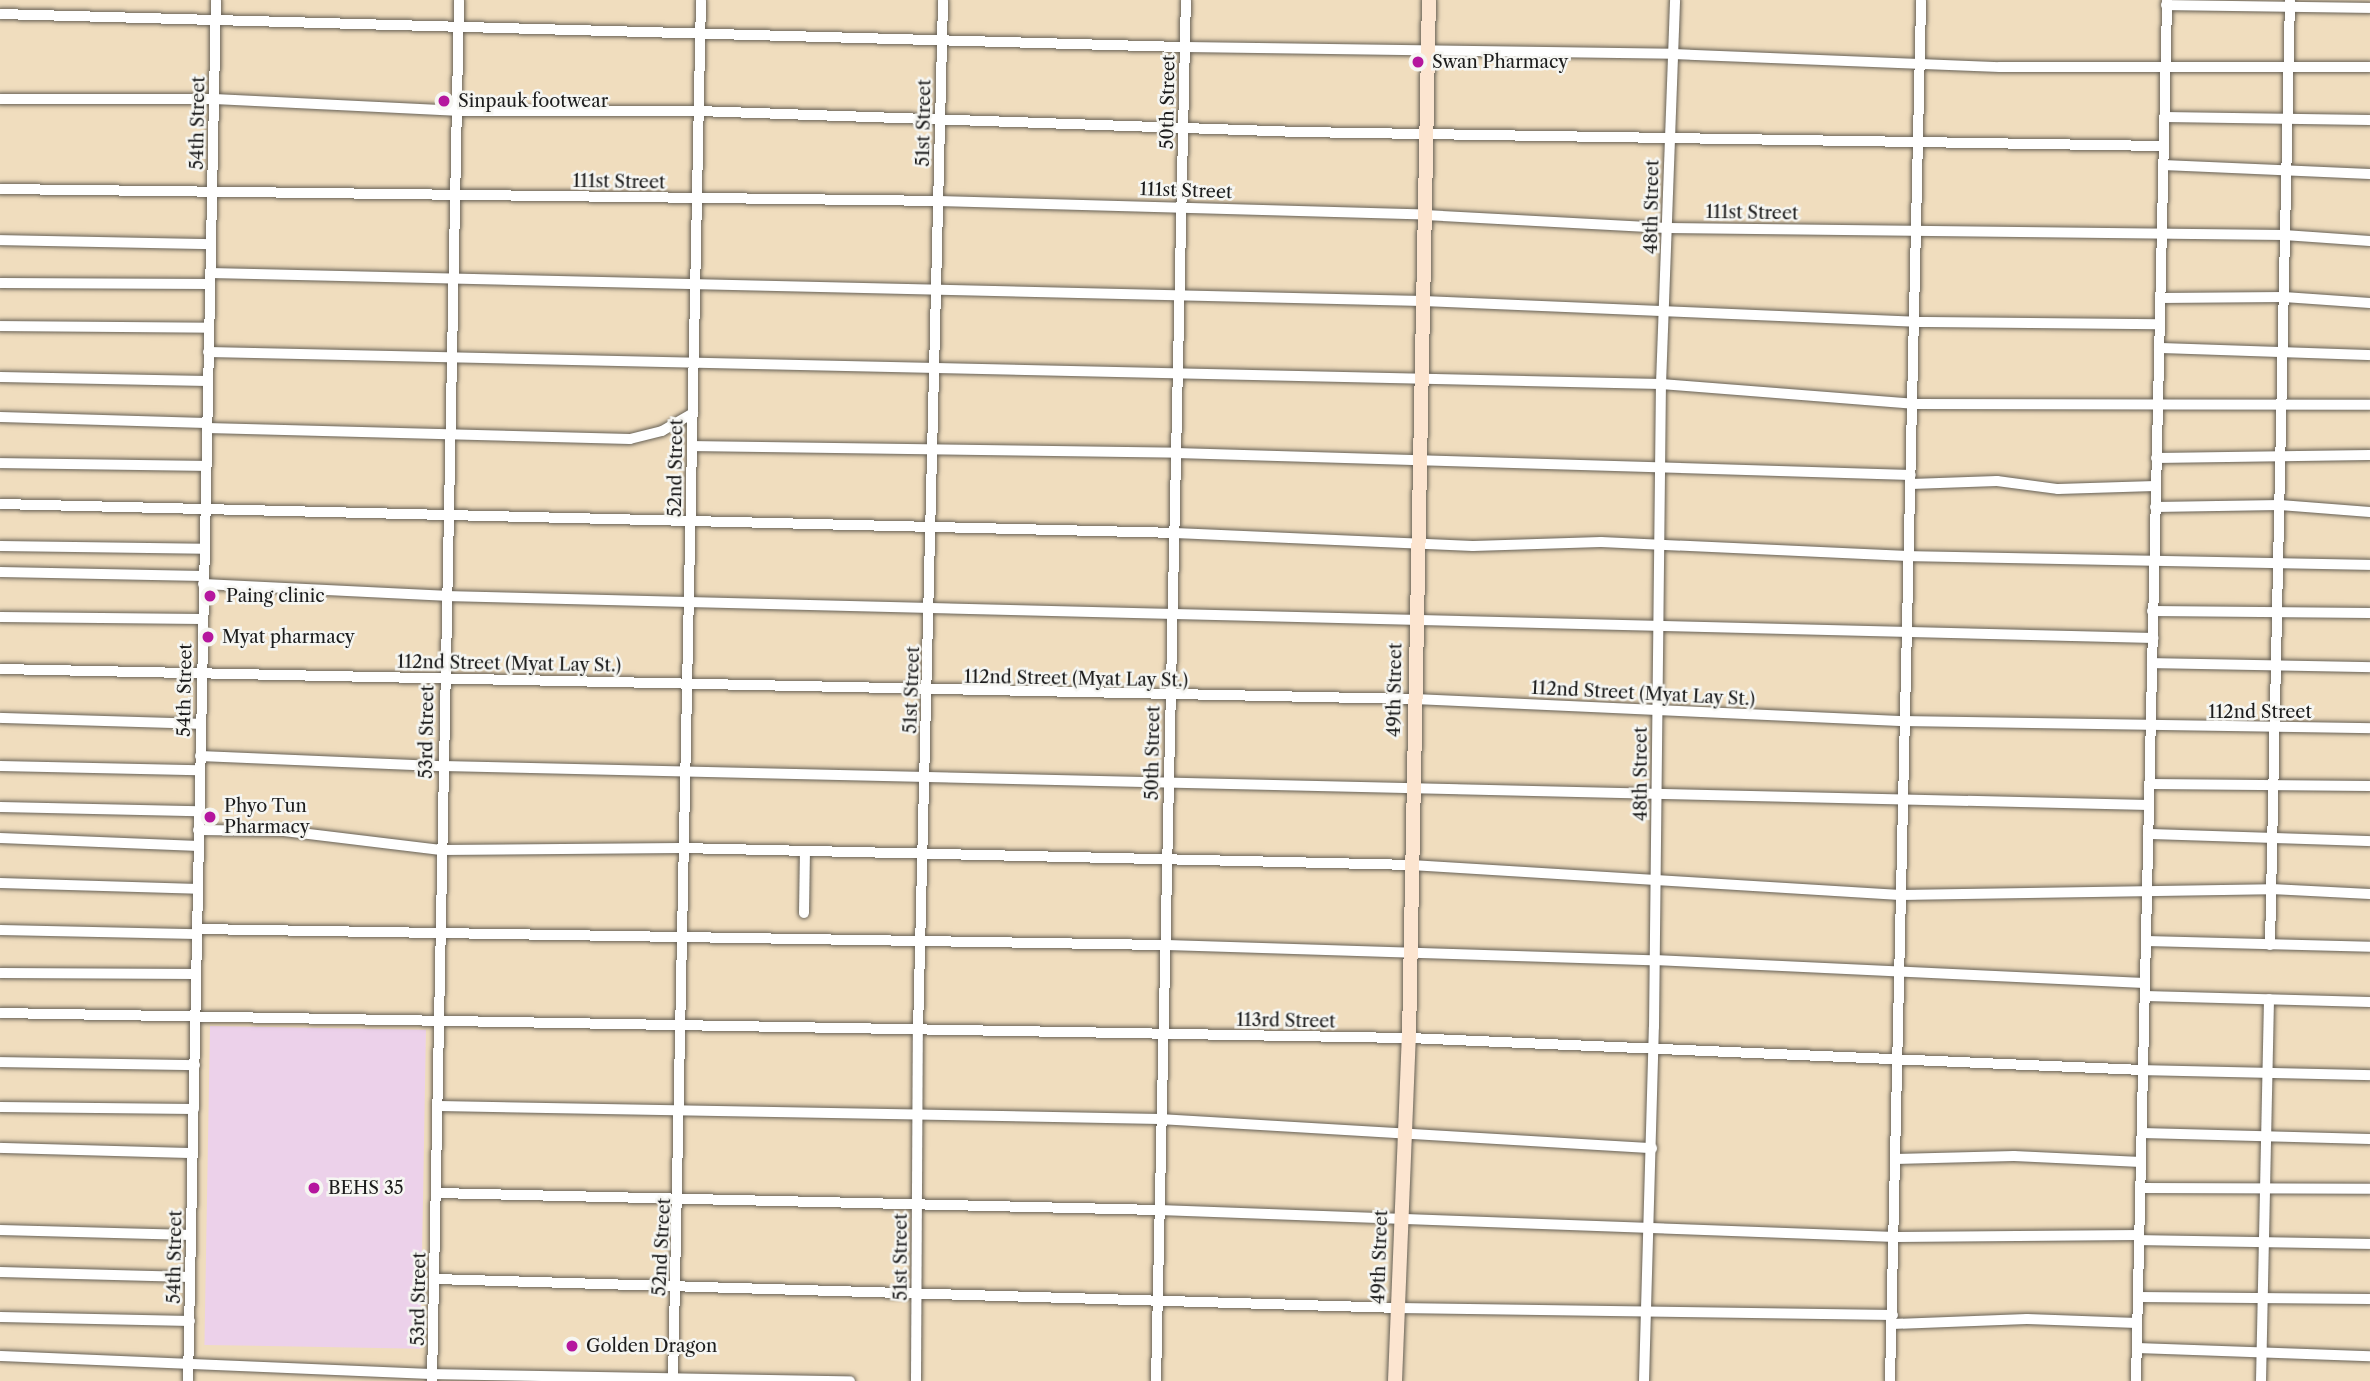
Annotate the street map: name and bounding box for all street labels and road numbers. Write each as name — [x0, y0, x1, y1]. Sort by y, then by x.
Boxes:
street label: 50th Street — [1156, 55, 1180, 149]
street label: 54th Street — [186, 76, 210, 170]
street label: 51st Street — [912, 79, 936, 167]
street label: 48th Street — [1640, 160, 1664, 254]
street label: 111st Street — [573, 170, 665, 194]
street label: 111st Street — [1139, 179, 1233, 203]
street label: 111st Street — [1706, 201, 1798, 225]
street label: 52nd Street — [664, 419, 688, 517]
street label: 54th Street — [173, 643, 197, 737]
street label: 49th Street — [1383, 643, 1407, 737]
street label: 51st Street — [900, 646, 924, 734]
street label: 112nd Street (Myat Lay St.) — [396, 651, 622, 677]
street label: 112nd Street (Myat Lay St.) — [963, 666, 1189, 692]
street label: 112nd Street (Myat Lay St.) — [1530, 677, 1756, 711]
street label: 53rd Street — [415, 685, 439, 779]
street label: 112nd Street — [2208, 701, 2312, 723]
street label: 50th Street — [1141, 706, 1165, 800]
street label: 48th Street — [1630, 727, 1652, 821]
street label: 113rd Street — [1236, 1009, 1336, 1033]
street label: 52nd Street — [649, 1197, 675, 1297]
street label: 49th Street — [1368, 1209, 1392, 1305]
street label: 54th Street — [163, 1210, 187, 1304]
street label: 51st Street — [890, 1213, 912, 1301]
street label: 53rd Street — [407, 1252, 431, 1346]

